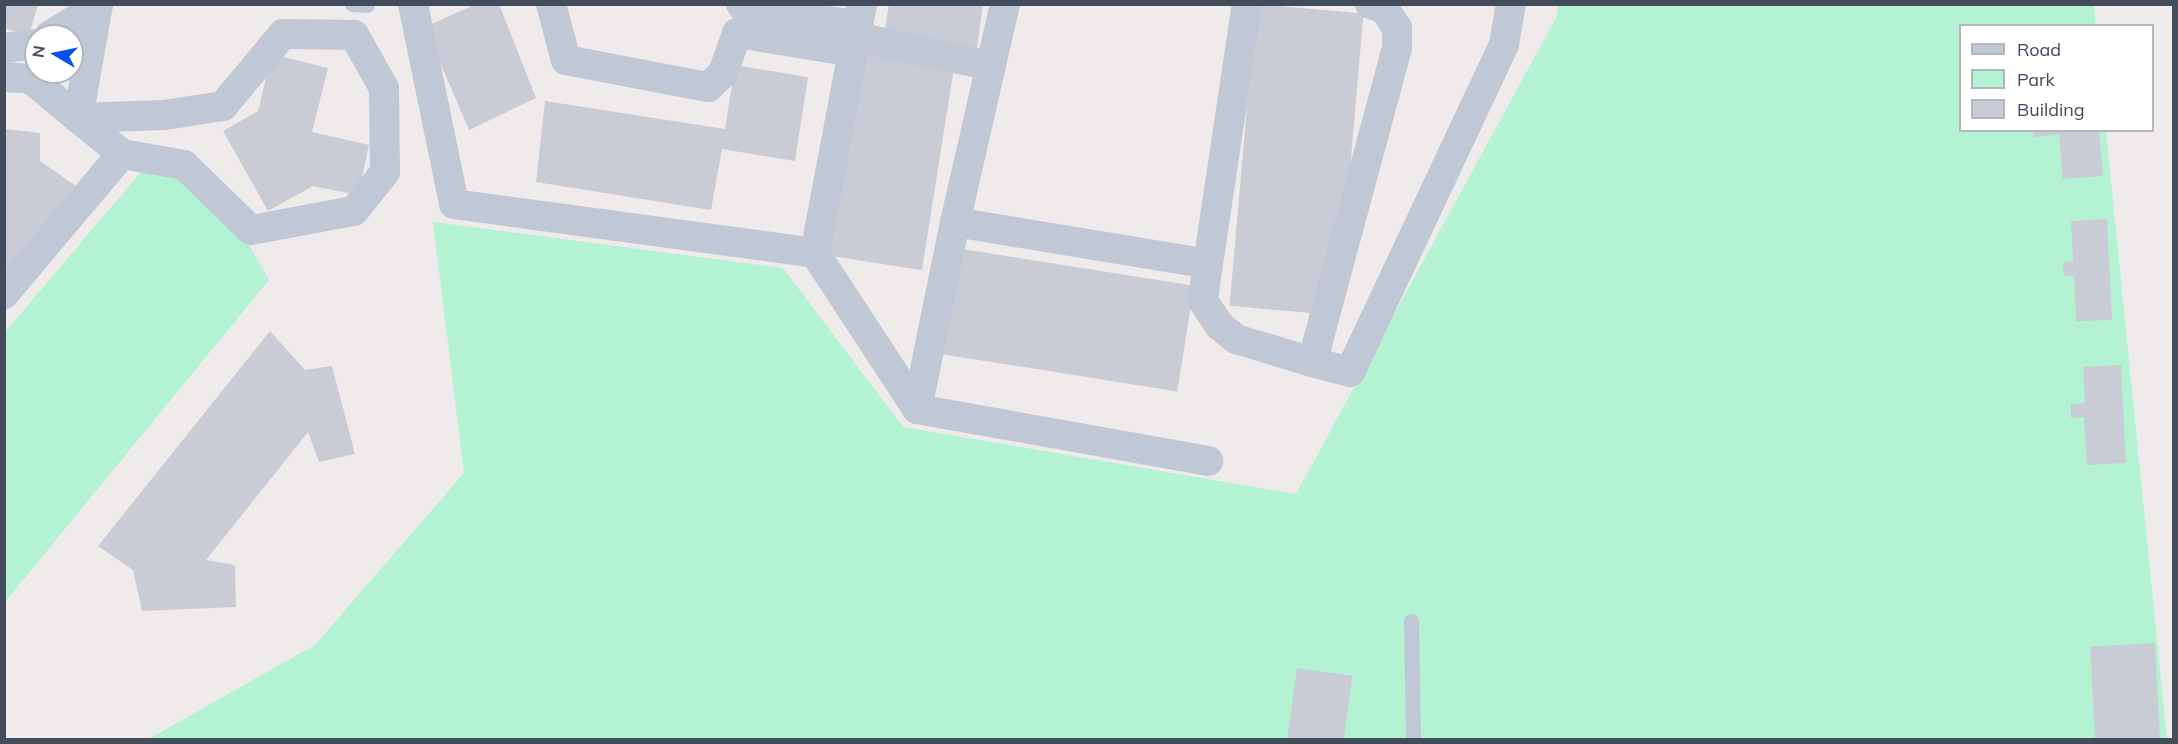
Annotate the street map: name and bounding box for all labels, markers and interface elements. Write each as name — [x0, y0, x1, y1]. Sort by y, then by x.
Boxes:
north arrow — [24, 24, 84, 84]
legend — [1959, 24, 2154, 132]
text: Road — [2017, 38, 2061, 61]
text: N — [27, 44, 49, 59]
text: Park — [2017, 68, 2055, 91]
text: Building — [2017, 98, 2085, 121]

